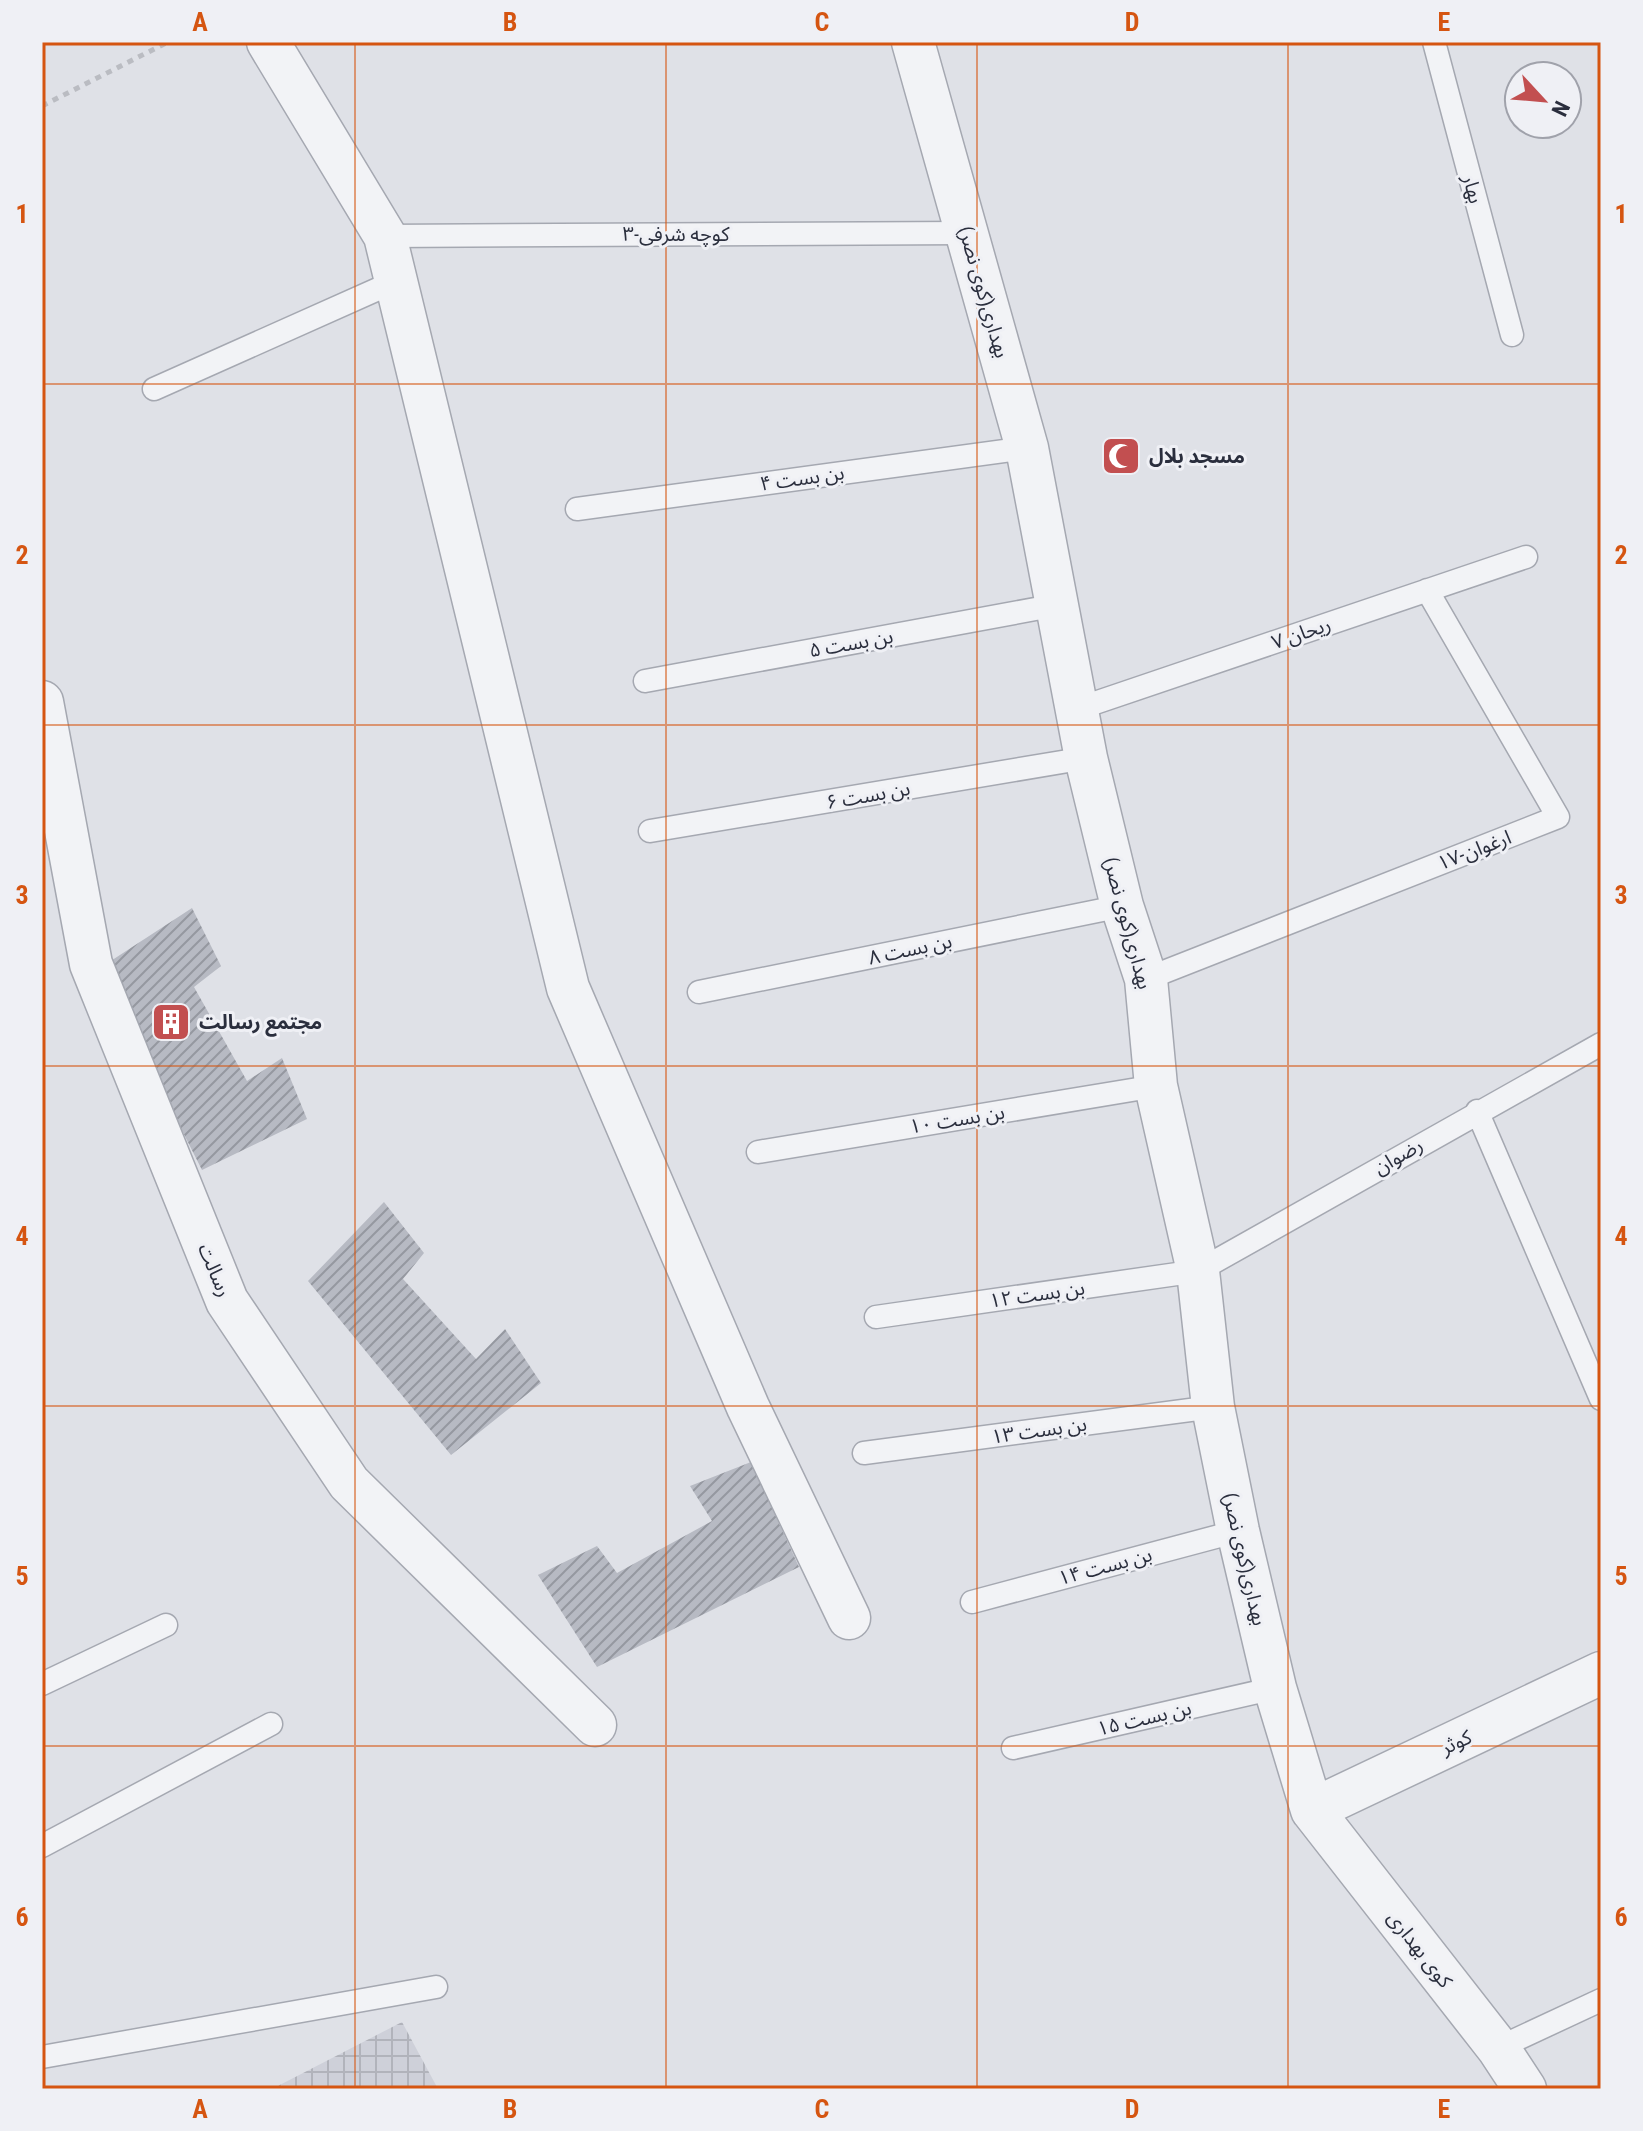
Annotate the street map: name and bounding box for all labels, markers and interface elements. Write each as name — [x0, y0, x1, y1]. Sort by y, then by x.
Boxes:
text: A — [192, 7, 208, 37]
text: B — [503, 7, 517, 37]
text: C — [815, 7, 830, 37]
text: D — [1125, 7, 1139, 37]
text: E — [1438, 7, 1451, 37]
north arrow — [1503, 60, 1583, 140]
text: N — [1546, 97, 1575, 120]
street label: بهار — [1457, 171, 1488, 206]
text: 1 — [15, 199, 29, 229]
text: 1 — [1614, 199, 1628, 229]
street label: کوچه شرفی-۳ — [623, 222, 730, 247]
street label: بهداری(کوی نصر) — [954, 223, 1014, 361]
mosque icon: مسجد بلال — [1100, 435, 1142, 477]
place label: مسجد بلال — [1149, 444, 1245, 468]
street label: بن بست ۴ — [758, 460, 846, 496]
text: 2 — [15, 540, 29, 570]
text: 2 — [1614, 540, 1628, 570]
street label: ریحان ۷ — [1268, 612, 1334, 654]
street label: بن بست ۵ — [807, 624, 895, 662]
street label: بن بست ۶ — [824, 776, 912, 814]
street label: ارغوان-۱۷ — [1434, 825, 1514, 875]
street label: بهداری(کوی نصر) — [1099, 854, 1157, 992]
text: 3 — [15, 880, 29, 910]
text: 3 — [1614, 880, 1628, 910]
street label: بن بست ۸ — [866, 928, 954, 970]
building icon: مجتمع رسالت — [150, 1001, 192, 1043]
place label: مجتمع رسالت — [199, 1010, 322, 1037]
street label: بن بست ۱۰ — [908, 1100, 1006, 1138]
street label: رضوان — [1369, 1132, 1427, 1180]
text: 4 — [15, 1221, 29, 1251]
text: 4 — [1614, 1221, 1628, 1251]
street label: رسالت — [193, 1240, 237, 1300]
street label: بن بست ۱۲ — [988, 1275, 1086, 1313]
street label: بن بست ۱۳ — [990, 1411, 1088, 1449]
street label: بهداری(کوی نصر) — [1218, 1490, 1272, 1628]
street label: بن بست ۱۴ — [1055, 1542, 1155, 1590]
text: 5 — [15, 1561, 29, 1591]
text: 5 — [1614, 1561, 1628, 1591]
street label: بن بست ۱۵ — [1094, 1695, 1194, 1741]
street label: کوثر — [1436, 1724, 1476, 1760]
text: 6 — [15, 1902, 29, 1932]
text: 6 — [1614, 1902, 1628, 1932]
street label: کوی بهداری — [1383, 1906, 1458, 1993]
text: A — [192, 2094, 208, 2124]
text: B — [503, 2094, 517, 2124]
text: C — [815, 2094, 830, 2124]
text: D — [1125, 2094, 1139, 2124]
text: E — [1438, 2094, 1451, 2124]

